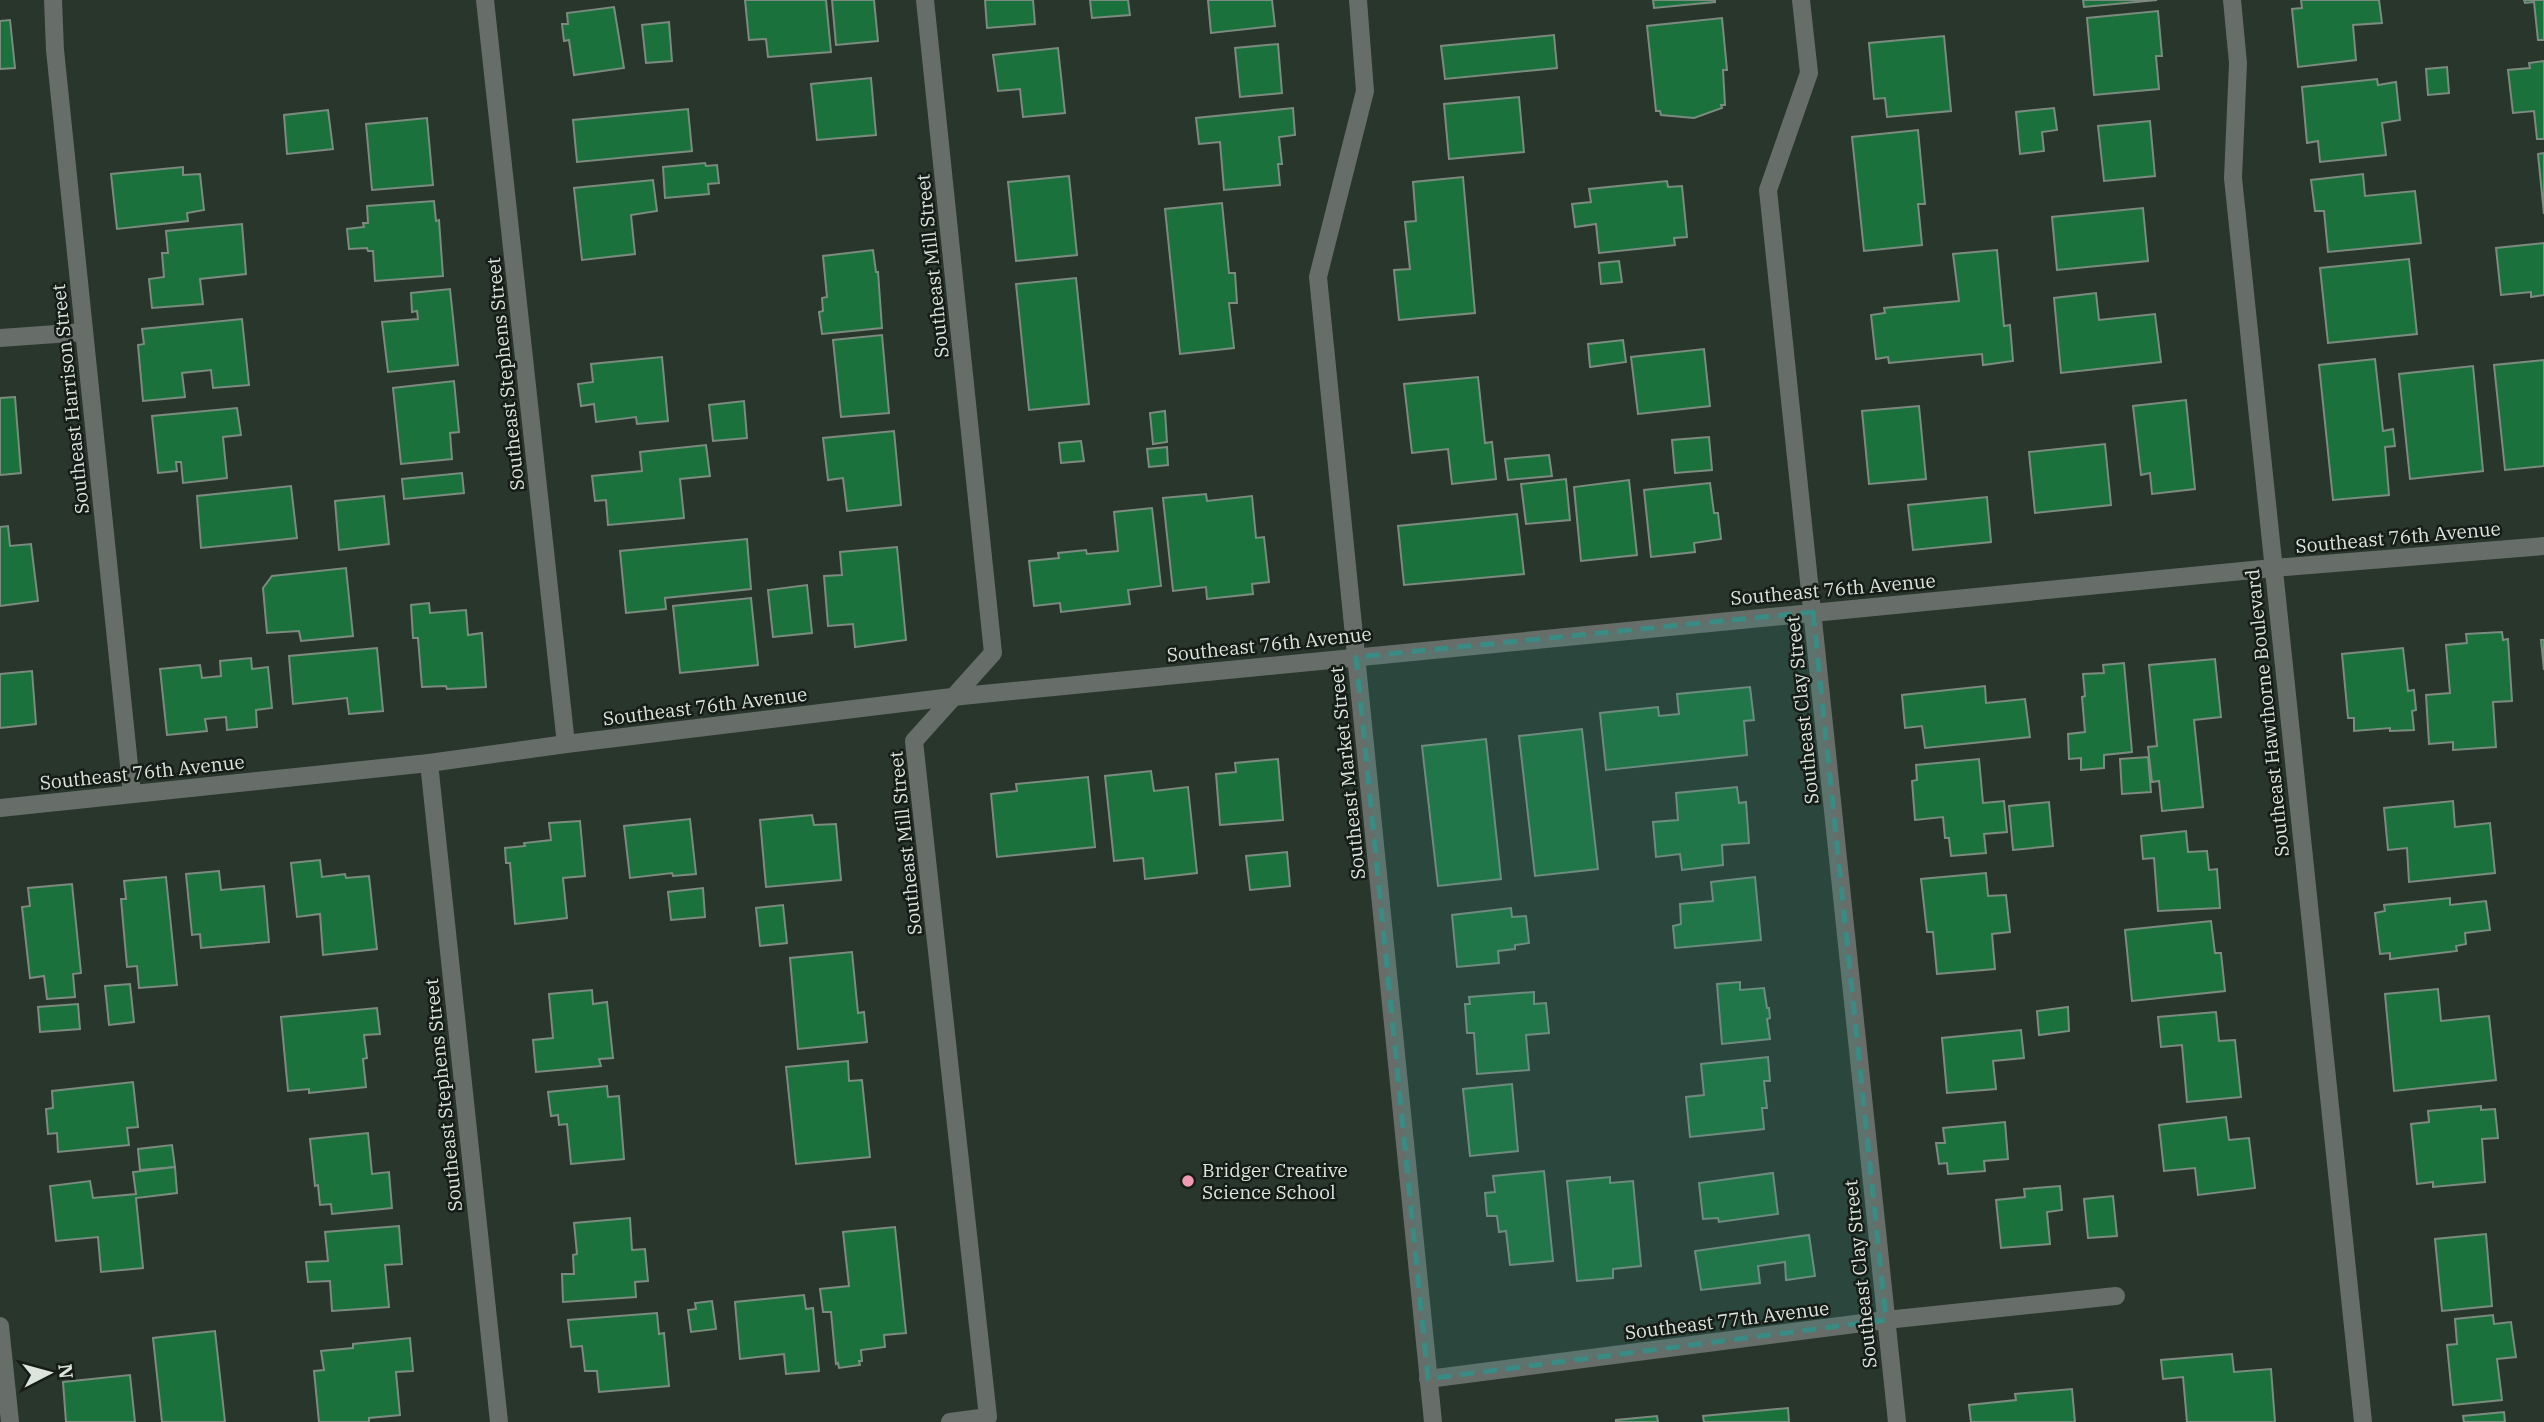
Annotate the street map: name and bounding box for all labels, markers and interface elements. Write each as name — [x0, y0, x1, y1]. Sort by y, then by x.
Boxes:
street label: Southeast Mill Street — [910, 172, 954, 359]
street label: Southeast Stephens Street — [481, 256, 529, 492]
street label: Southeast Harrison Street — [46, 282, 94, 515]
street label: Southeast 76th Avenue — [2294, 516, 2502, 558]
street label: Southeast 76th Avenue — [1729, 568, 1937, 610]
street label: Southeast Hawthorne Boulevard — [2240, 568, 2294, 858]
street label: Southeast Clay Street — [1780, 614, 1824, 805]
street label: Southeast 76th Avenue — [1165, 621, 1373, 667]
street label: Southeast Market Street — [1324, 665, 1370, 881]
street label: Southeast 76th Avenue — [601, 682, 809, 730]
street label: Southeast 76th Avenue — [38, 749, 246, 795]
street label: Southeast Mill Street — [883, 749, 927, 936]
street label: Southeast Stephens Street — [419, 977, 467, 1213]
place label: Bridger Creative Science School — [1202, 1158, 1348, 1204]
marker: Bridger Creative Science School — [1180, 1173, 1196, 1189]
street label: Southeast Clay Street — [1838, 1178, 1882, 1369]
street label: Southeast 77th Avenue — [1623, 1296, 1831, 1344]
north arrow — [14, 1338, 84, 1408]
text: N — [53, 1362, 79, 1380]

